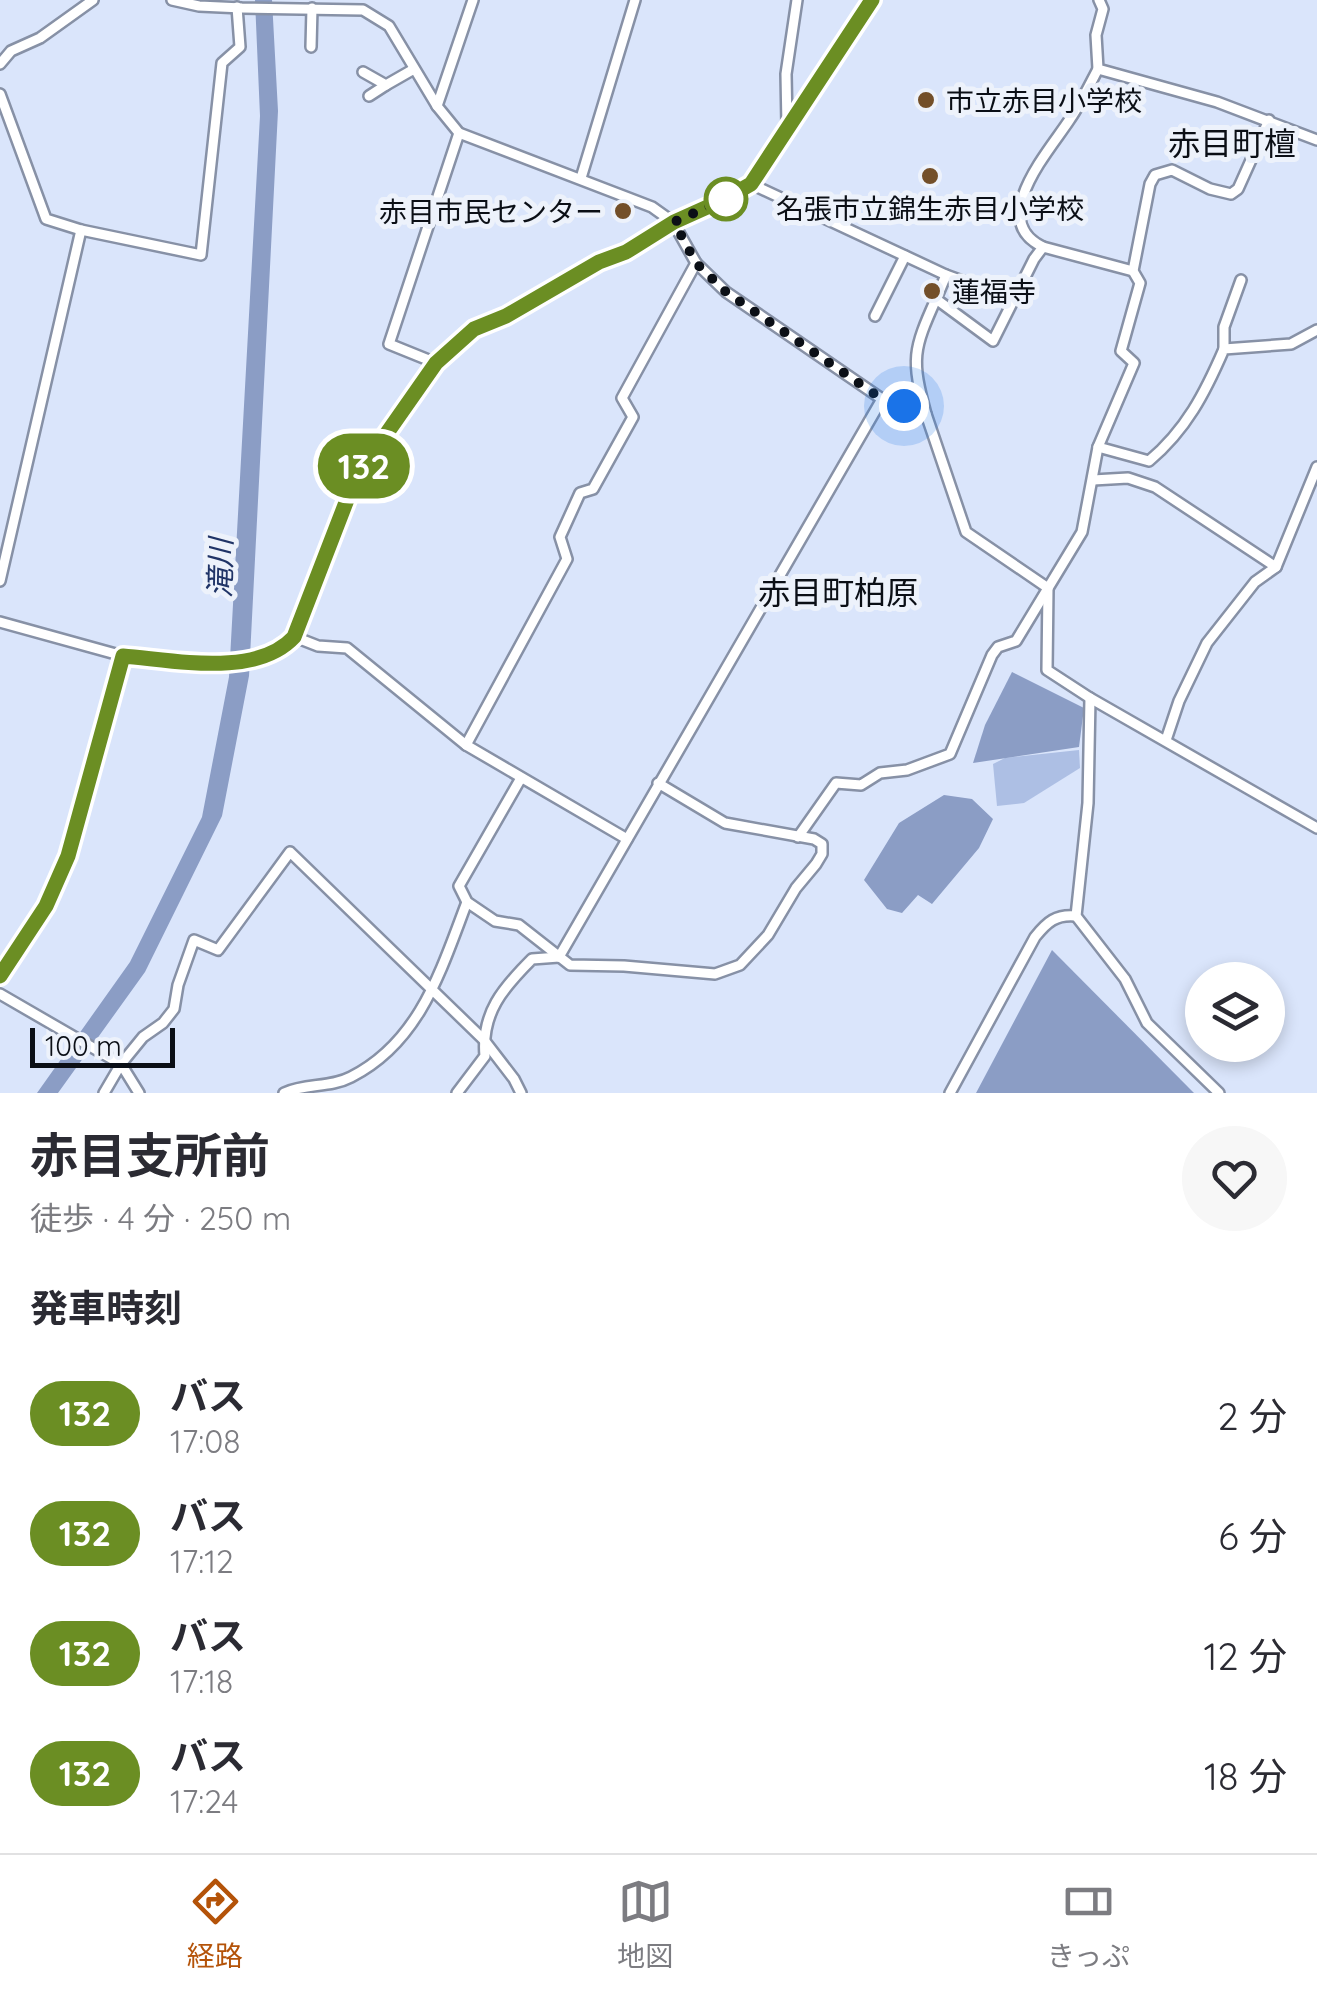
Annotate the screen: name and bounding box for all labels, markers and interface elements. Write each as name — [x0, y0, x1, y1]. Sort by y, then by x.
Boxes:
place label: 市立赤目小学校 — [946, 83, 1142, 118]
marker: 市立赤目小学校 — [915, 89, 937, 111]
district label: 赤目町檀 — [1168, 123, 1296, 163]
marker: 名張市立錦生赤目小学校 — [919, 165, 941, 187]
unlabelled marker — [705, 178, 747, 220]
place label: 名張市立錦生赤目小学校 — [776, 191, 1084, 226]
place label: 赤目市民センター — [379, 194, 603, 229]
marker: 赤目市民センター — [612, 200, 634, 222]
place label: 蓮福寺 — [952, 274, 1036, 309]
marker: 蓮福寺 — [921, 280, 943, 302]
your location — [879, 381, 929, 431]
line badge: 132 — [306, 434, 422, 498]
text: 132 — [338, 444, 390, 488]
water label: 滝川 — [200, 535, 240, 598]
district label: 赤目町柏原 — [758, 572, 918, 612]
map controls — [1185, 962, 1285, 1062]
button: layers — [1185, 962, 1285, 1062]
scale bar — [30, 1023, 175, 1068]
text: 100 m — [45, 1028, 122, 1063]
text: 赤目支所前 — [30, 1125, 270, 1185]
button: heart — [1182, 1126, 1287, 1231]
text: 徒歩 · 4 分 · 250 m — [30, 1198, 291, 1238]
text: 発車時刻 — [30, 1284, 182, 1332]
text: バス — [170, 1372, 246, 1420]
text: 132 — [59, 1391, 111, 1435]
text: 2 分 — [1218, 1392, 1287, 1440]
text: 17:08 — [170, 1421, 241, 1461]
text: バス — [170, 1492, 246, 1540]
text: 132 — [59, 1511, 111, 1555]
text: 6 分 — [1218, 1512, 1287, 1560]
text: 17:12 — [170, 1541, 234, 1581]
text: バス — [170, 1612, 246, 1660]
text: 132 — [59, 1631, 111, 1675]
text: 12 分 — [1204, 1632, 1287, 1680]
text: 17:18 — [170, 1661, 233, 1701]
text: バス — [170, 1732, 246, 1780]
text: 132 — [59, 1751, 111, 1795]
text: 18 分 — [1204, 1752, 1287, 1800]
text: 17:24 — [170, 1781, 238, 1821]
tab: 経路 — [187, 1874, 243, 1974]
tab: 地図 — [617, 1874, 673, 1974]
tab: きっぷ — [1047, 1874, 1130, 1974]

